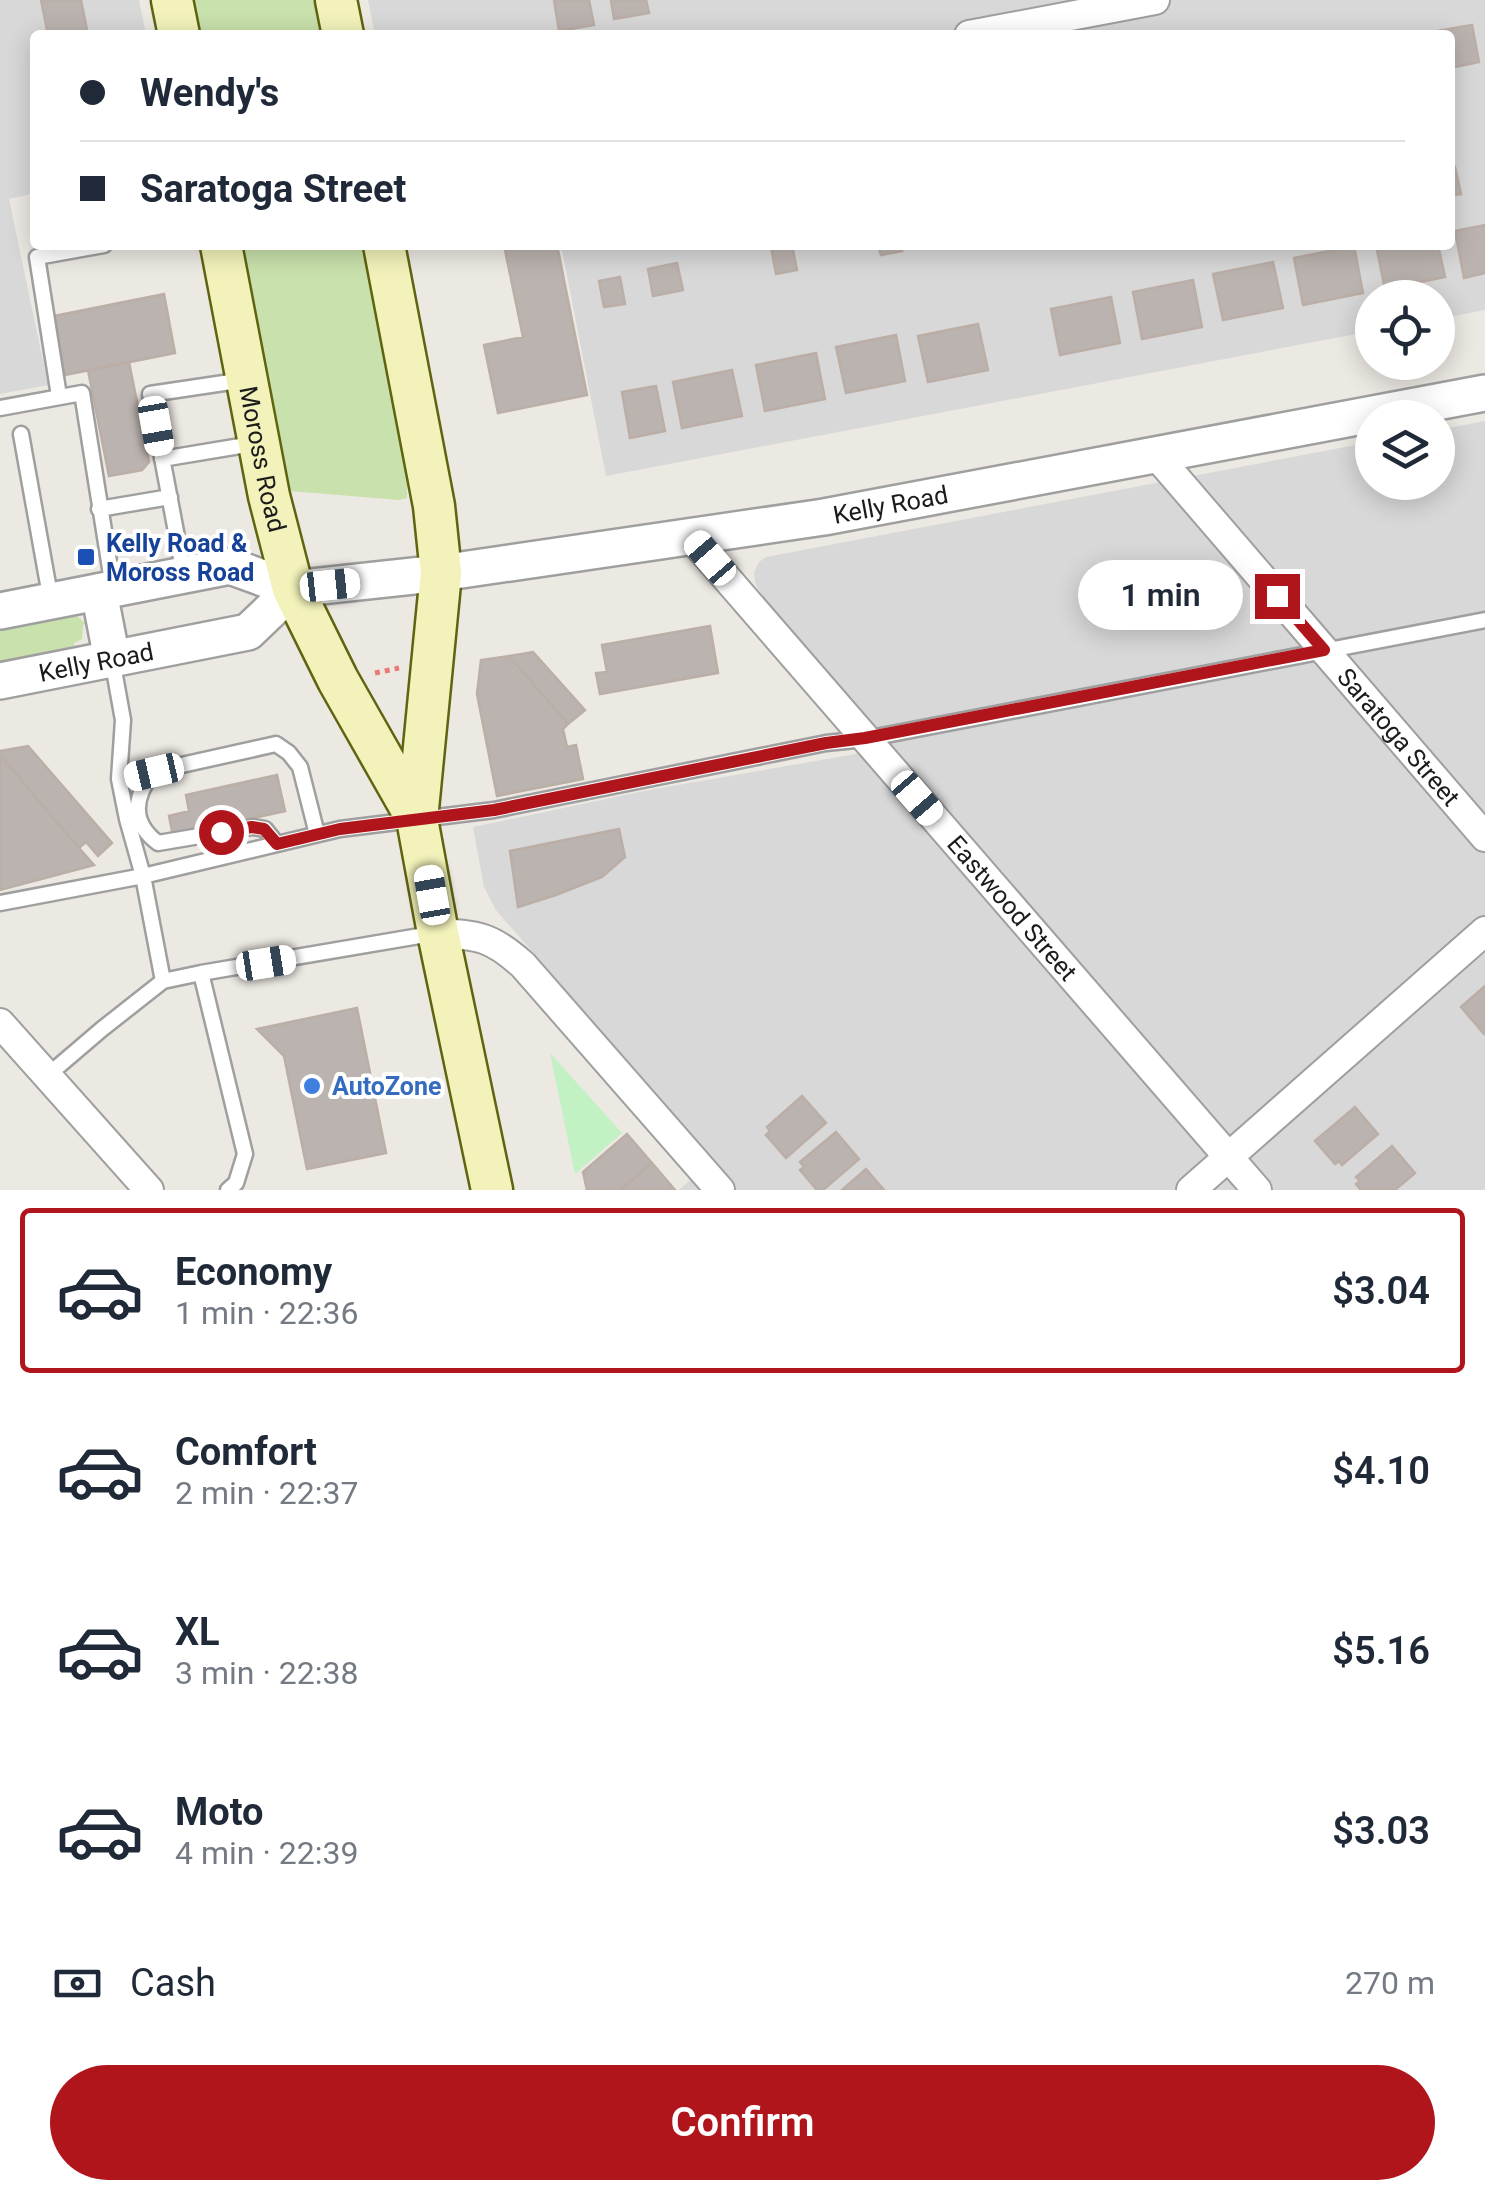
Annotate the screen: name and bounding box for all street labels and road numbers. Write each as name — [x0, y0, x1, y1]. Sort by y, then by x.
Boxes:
street label: Moross Road — [234, 384, 292, 535]
street label: Kelly Road — [831, 480, 950, 529]
street label: Kelly Road — [36, 637, 156, 687]
street label: Saratoga Street — [1332, 662, 1466, 812]
street label: Eastwood Street — [942, 829, 1083, 986]

